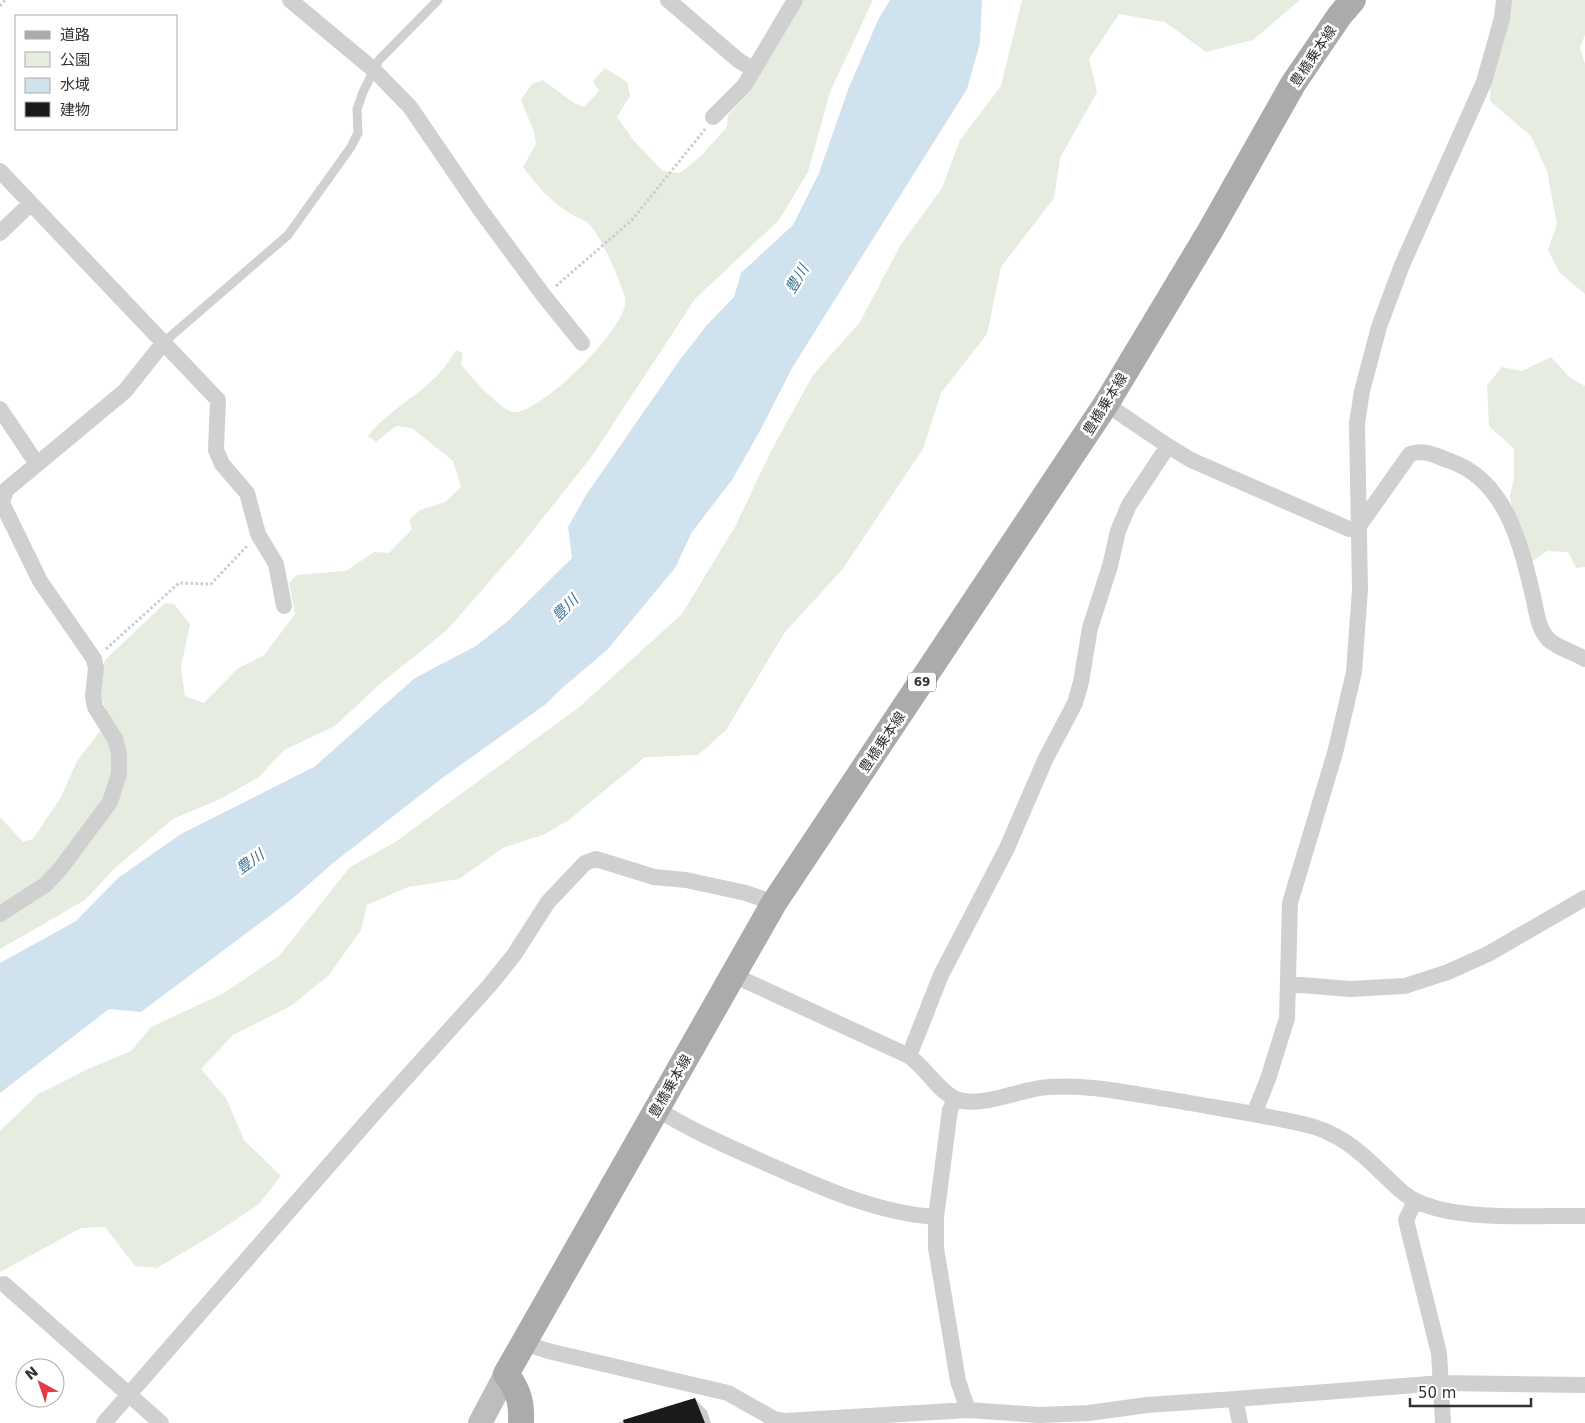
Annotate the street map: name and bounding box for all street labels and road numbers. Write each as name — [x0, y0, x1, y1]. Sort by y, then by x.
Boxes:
street label: 豊橋乗本線 — [1287, 23, 1339, 89]
street label: 豊橋乗本線 — [1080, 370, 1130, 438]
road number: 69 — [908, 672, 936, 692]
street label: 豊橋乗本線 — [856, 709, 908, 775]
street label: 豊橋乗本線 — [646, 1052, 694, 1120]

